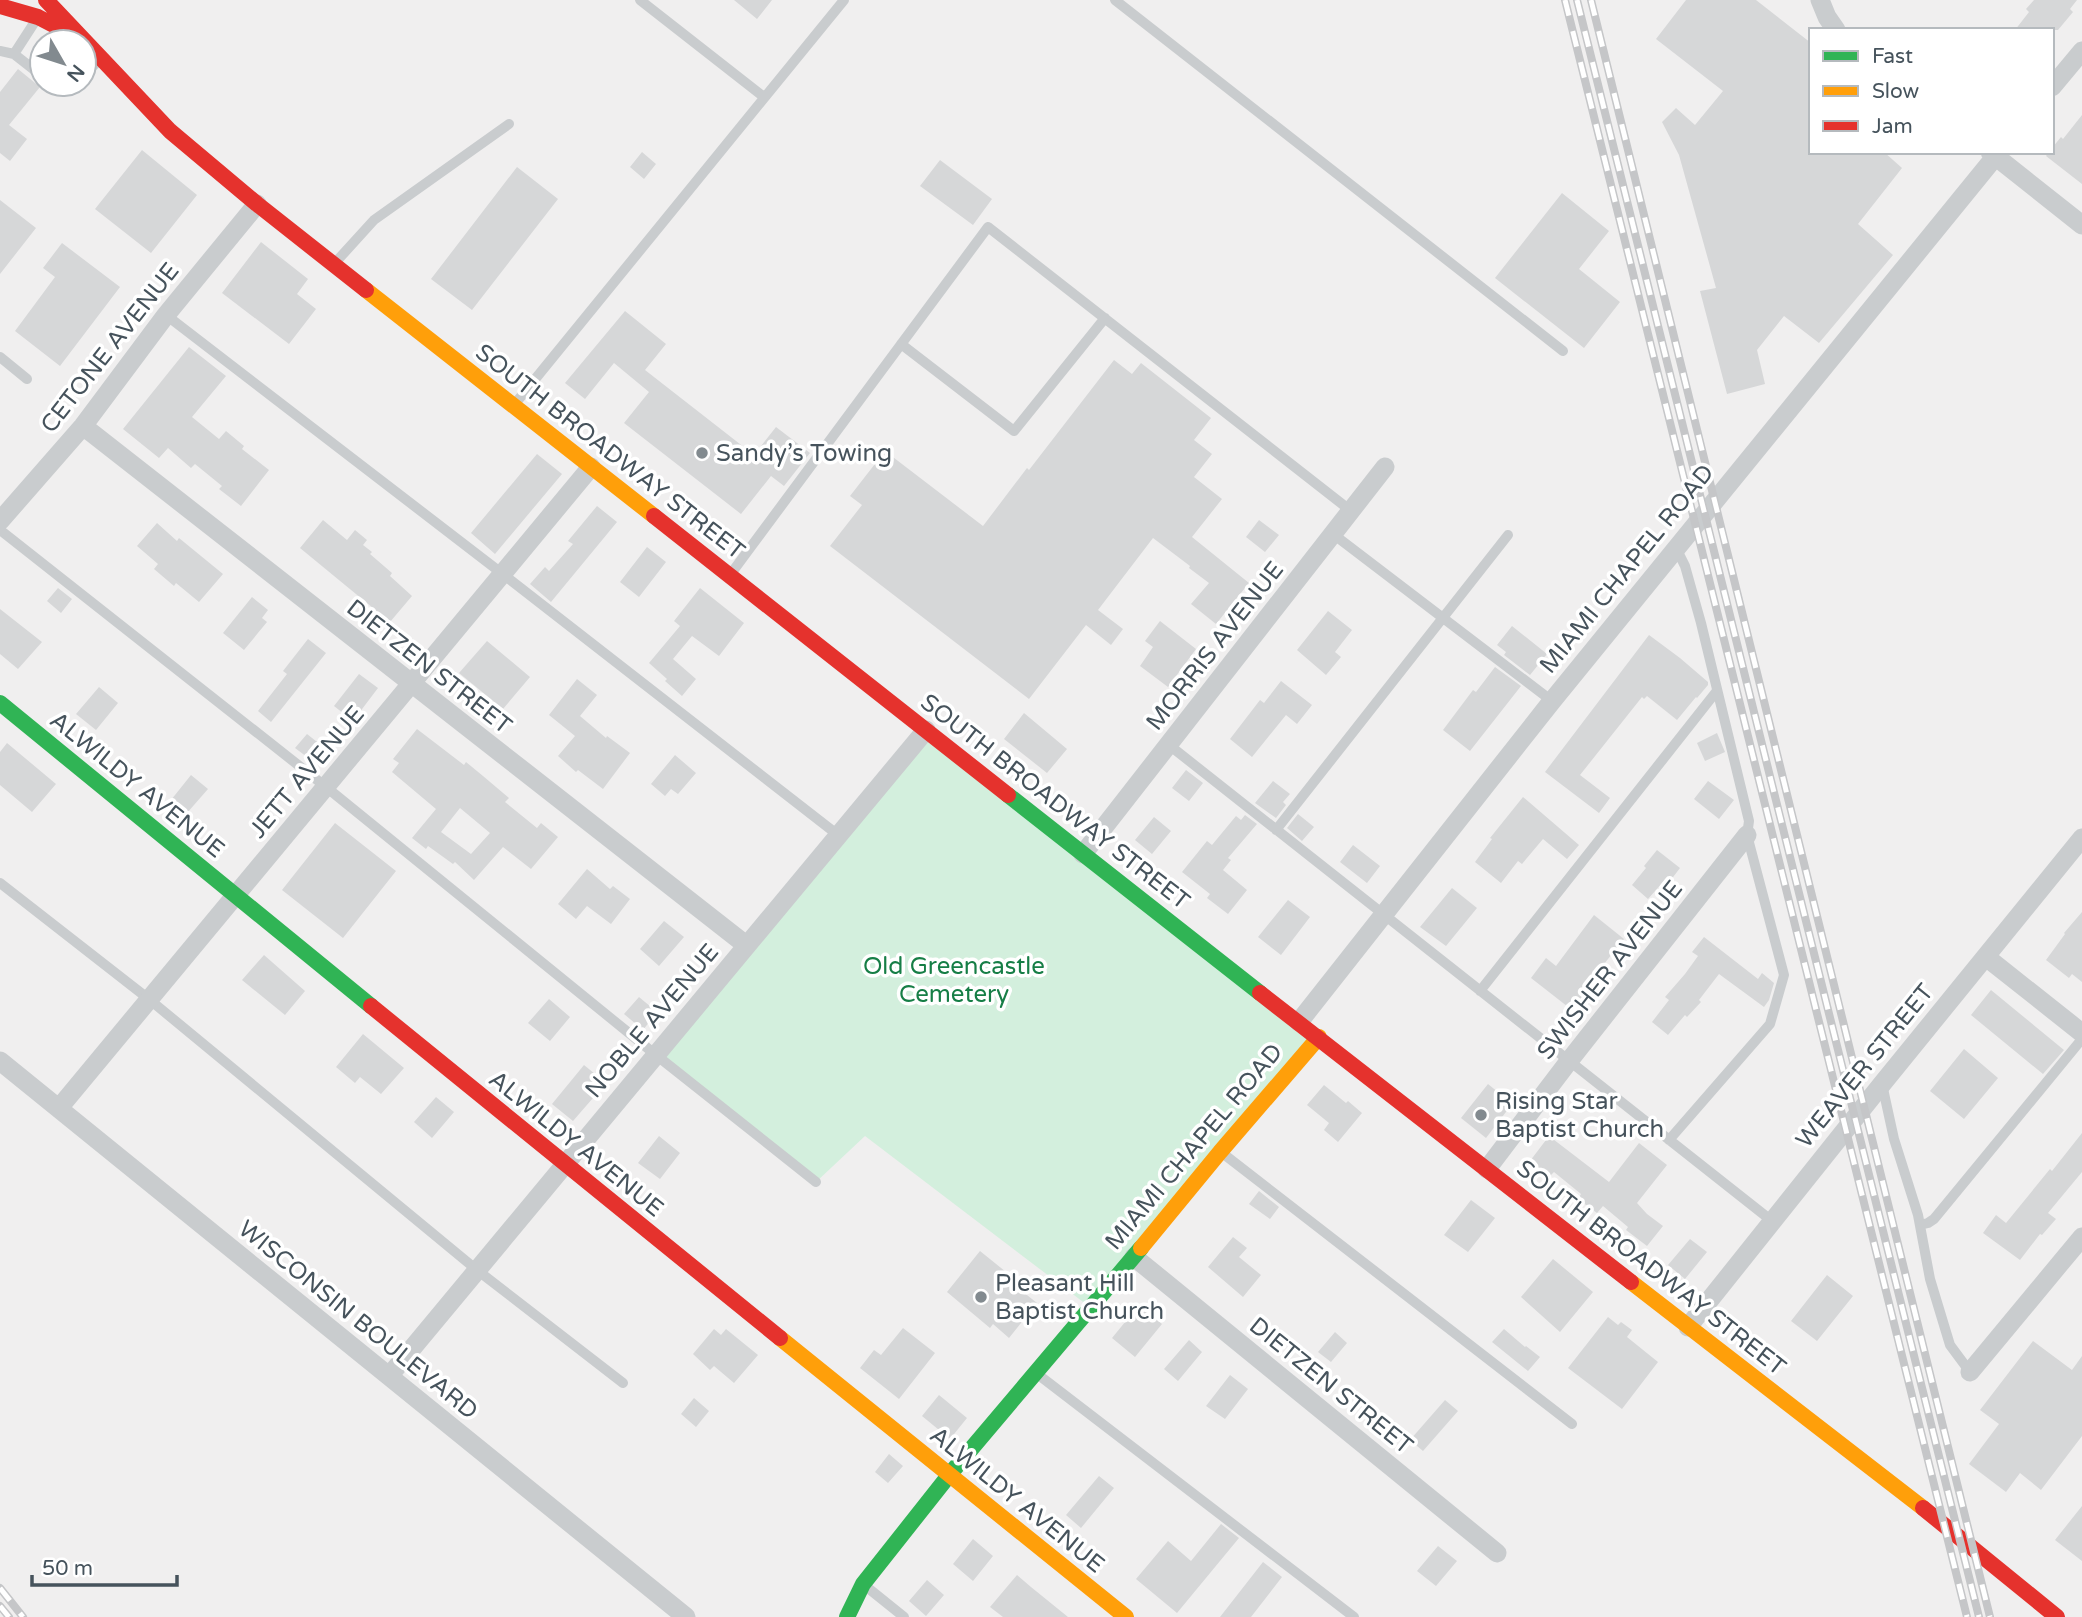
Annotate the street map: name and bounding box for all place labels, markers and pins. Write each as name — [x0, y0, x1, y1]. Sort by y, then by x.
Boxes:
place label: Sandy’s Towing — [716, 439, 892, 468]
marker: Sandy’s Towing — [694, 445, 710, 461]
place label: Rising Star Baptist Church — [1495, 1087, 1664, 1144]
marker: Rising Star Baptist Church — [1473, 1107, 1489, 1123]
place label: Pleasant Hill Baptist Church — [995, 1269, 1164, 1326]
marker: Pleasant Hill Baptist Church — [973, 1289, 989, 1305]

